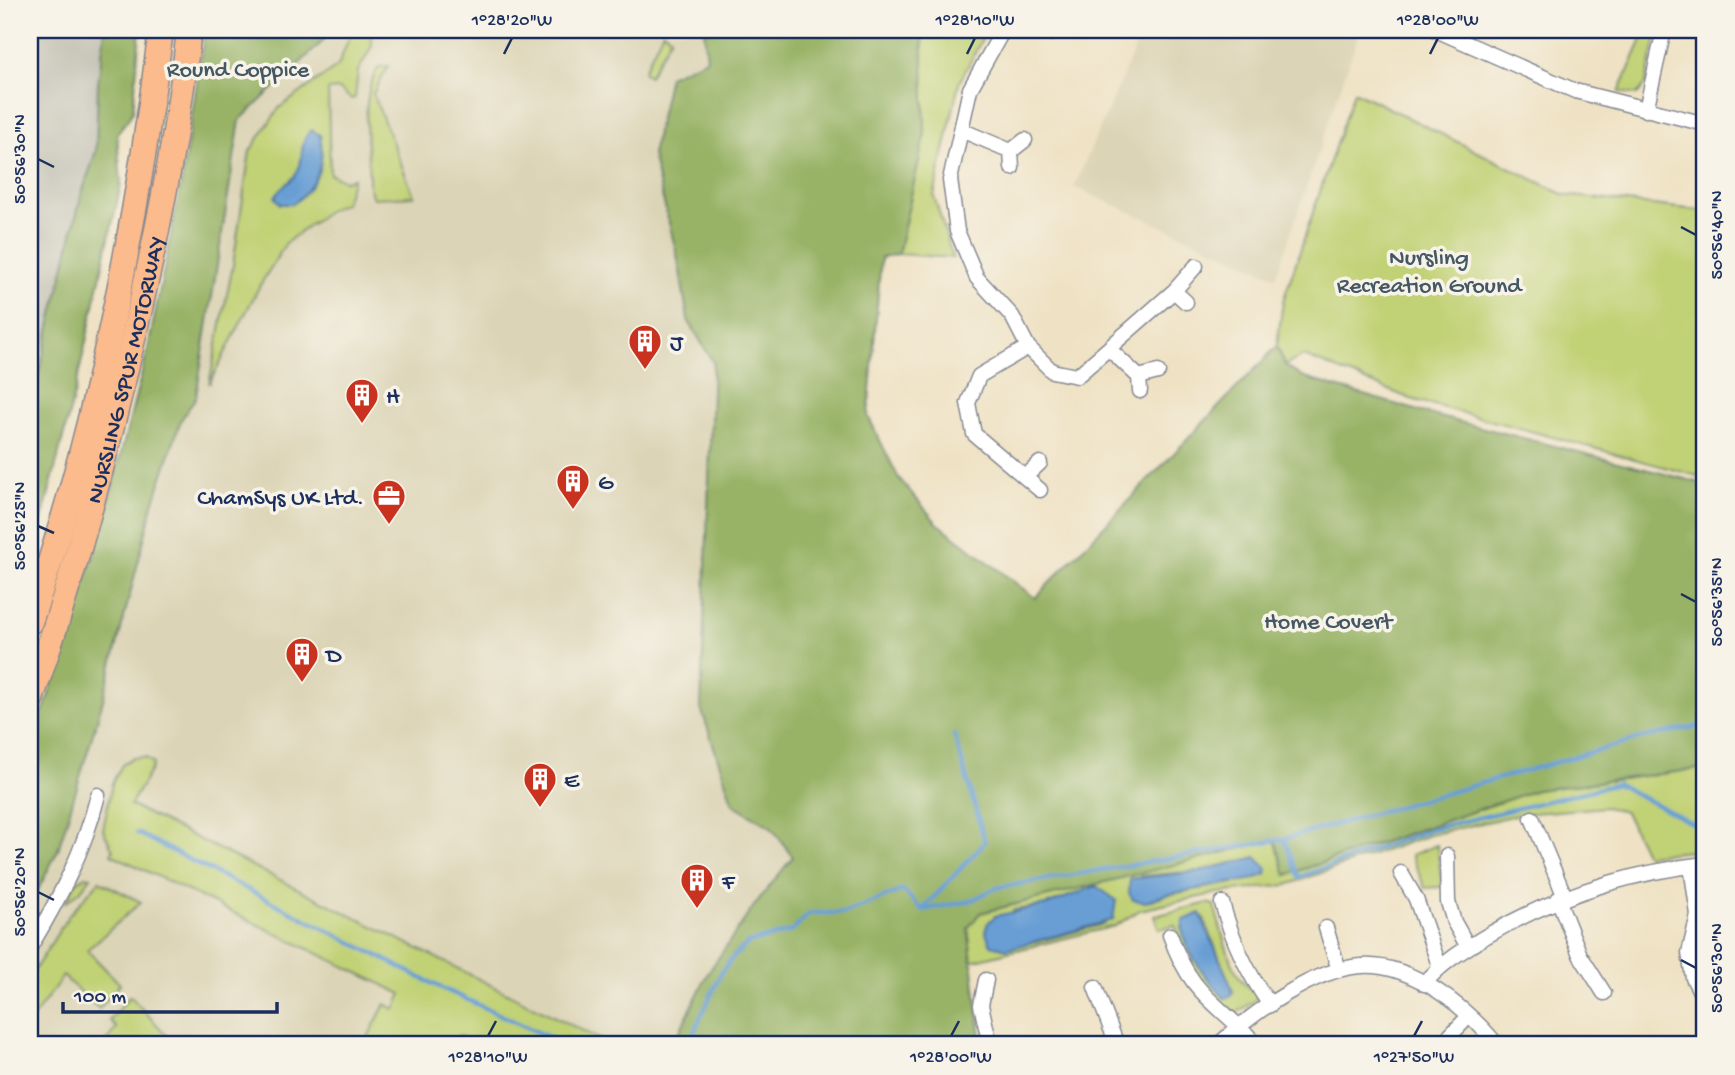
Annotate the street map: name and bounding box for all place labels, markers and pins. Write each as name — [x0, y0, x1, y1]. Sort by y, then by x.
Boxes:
building icon: J — [626, 322, 664, 371]
place label: J — [670, 330, 684, 359]
building icon: H — [343, 376, 381, 425]
place label: H — [386, 384, 400, 413]
building icon: G — [554, 462, 592, 511]
place label: G — [598, 470, 614, 499]
office icon: ChamSys UK Ltd. — [370, 477, 408, 526]
place label: ChamSys UK Ltd. — [197, 485, 364, 514]
building icon: D — [283, 635, 321, 684]
place label: D — [324, 643, 342, 672]
building icon: E — [521, 760, 559, 809]
place label: E — [564, 768, 580, 797]
building icon: F — [678, 861, 716, 910]
place label: F — [721, 869, 736, 898]

